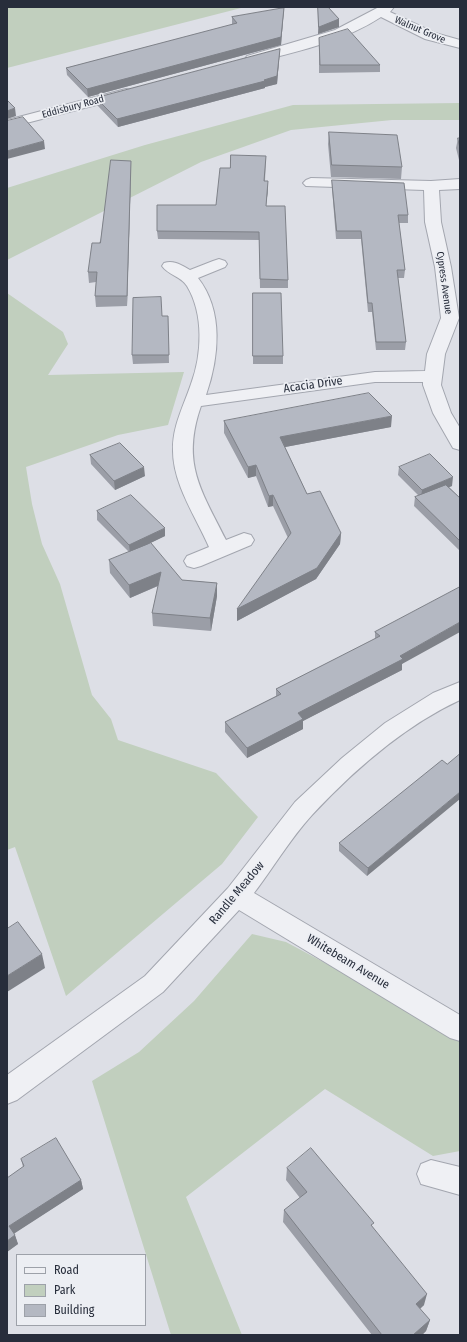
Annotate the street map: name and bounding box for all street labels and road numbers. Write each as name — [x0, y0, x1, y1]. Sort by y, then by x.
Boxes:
street label: Walnut Grove — [393, 14, 447, 46]
street label: Eddisbury Road — [41, 93, 105, 121]
street label: Cypress Avenue — [434, 251, 454, 315]
street label: Acacia Drive — [283, 374, 343, 396]
street label: Randle Meadow — [206, 859, 268, 927]
street label: Whitebeam Avenue — [304, 932, 392, 992]

